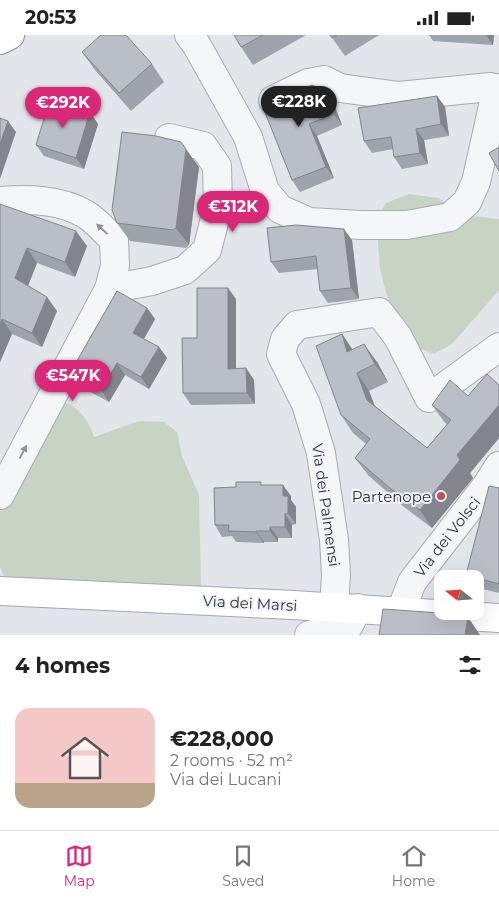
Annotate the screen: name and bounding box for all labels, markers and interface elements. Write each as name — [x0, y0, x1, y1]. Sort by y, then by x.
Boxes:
text: 20:53 — [25, 6, 77, 29]
pin: €228K — [264, 86, 334, 128]
pin: €292K — [28, 87, 98, 129]
text: €228K — [272, 92, 326, 111]
text: €292K — [36, 93, 90, 112]
pin: €312K — [198, 191, 268, 233]
text: €312K — [208, 197, 258, 216]
one-way arrow — [97, 223, 109, 235]
pin: €547K — [38, 359, 108, 402]
text: €547K — [46, 366, 100, 385]
street label: Via dei Palmensi — [308, 442, 344, 568]
one-way arrow — [19, 445, 27, 459]
place label: Partenope — [352, 487, 431, 506]
marker: Partenope — [435, 490, 447, 502]
street label: Via dei Volsci — [410, 493, 484, 581]
north arrow — [434, 570, 484, 620]
map controls — [434, 570, 484, 620]
street label: Via dei Marsi — [202, 591, 298, 615]
icon: filters — [456, 651, 484, 679]
text: 4 homes — [15, 653, 110, 678]
text: €228,000 — [170, 726, 274, 751]
icon: home — [55, 728, 115, 788]
text: 2 rooms · 52 m² — [170, 751, 293, 770]
text: Via dei Lucani — [170, 770, 281, 789]
tab: Map — [64, 842, 95, 890]
tab: Saved — [222, 842, 264, 890]
tab: Home — [392, 842, 435, 890]

